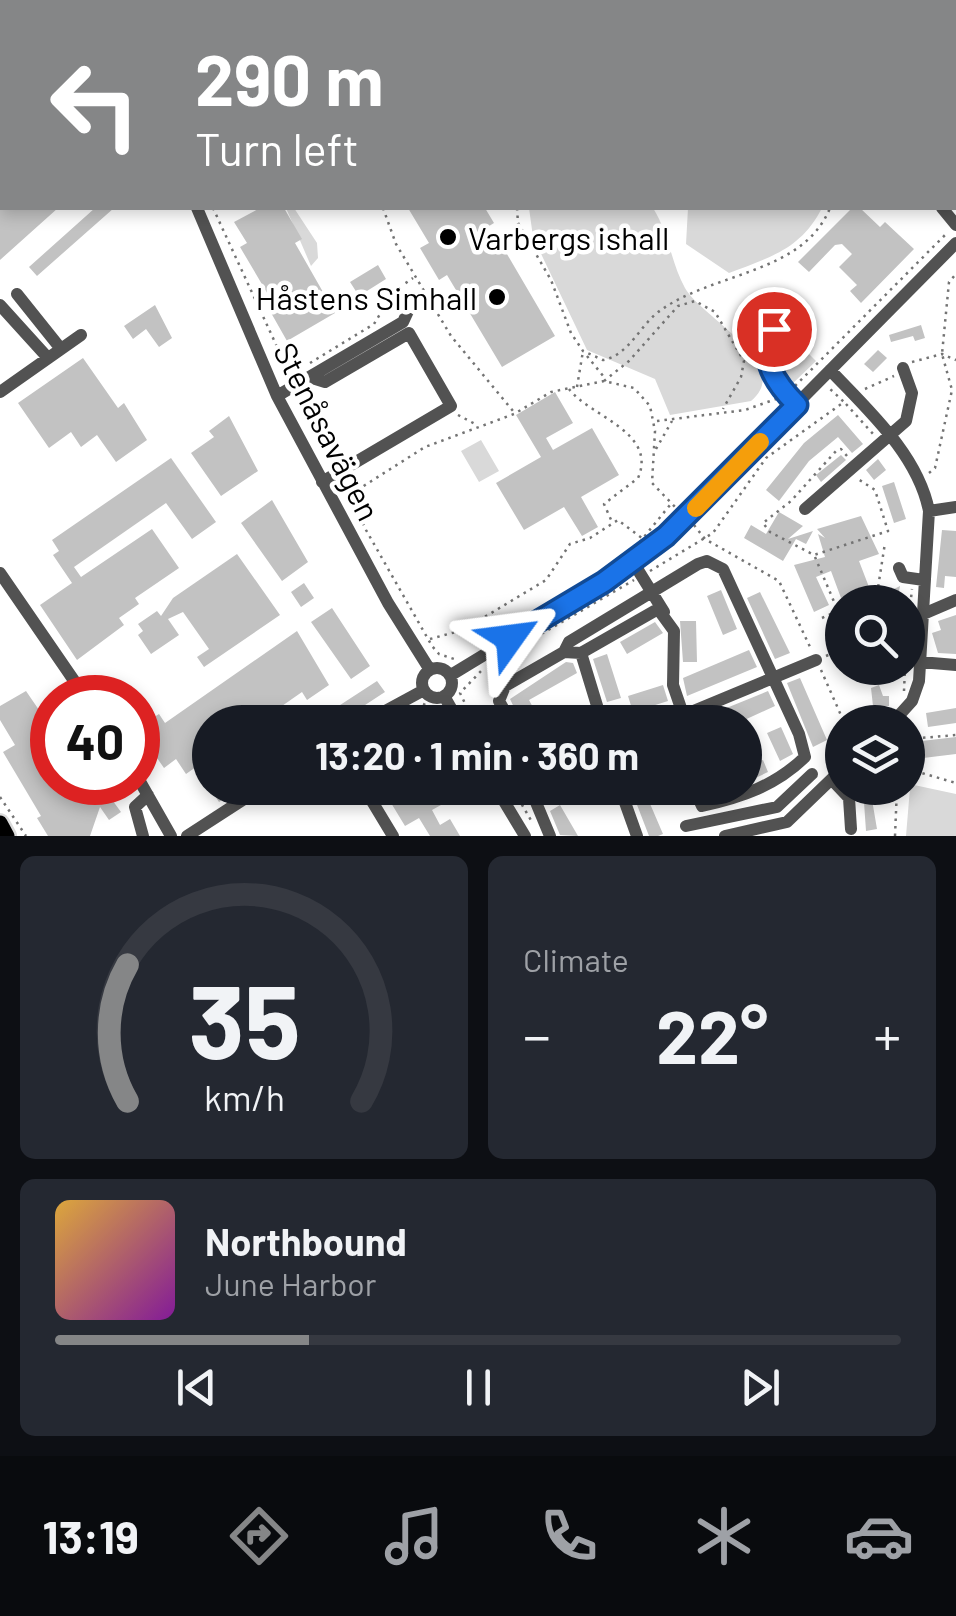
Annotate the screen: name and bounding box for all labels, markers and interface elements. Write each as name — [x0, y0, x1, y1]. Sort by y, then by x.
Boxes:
text: 290 m — [195, 36, 384, 120]
icon: left — [30, 40, 160, 170]
text: Turn left — [195, 121, 359, 175]
place label: Varbergs ishall — [468, 218, 669, 256]
marker: Varbergs ishall — [437, 226, 459, 248]
place label: Håstens Simhall — [256, 278, 477, 316]
marker: Håstens Simhall — [486, 286, 508, 308]
pin — [732, 287, 817, 372]
icon: arrive — [747, 302, 802, 357]
street label: Stenåsavägen — [267, 336, 389, 526]
map controls — [825, 585, 925, 805]
button: search — [825, 585, 925, 685]
position arrow — [458, 586, 562, 690]
speed limit sign: 40 — [30, 675, 160, 805]
button: layers — [825, 705, 925, 805]
text: 13:20 · 1 min · 360 m — [315, 732, 639, 778]
text: Climate — [523, 940, 629, 978]
text: 35 — [188, 955, 300, 1080]
text: 22° — [656, 989, 768, 1079]
text: − — [523, 1001, 551, 1067]
text: + — [873, 1001, 901, 1067]
text: km/h — [204, 1075, 284, 1118]
text: Northbound — [205, 1218, 407, 1264]
text: June Harbor — [205, 1264, 376, 1302]
icon: previous — [169, 1360, 224, 1415]
icon: pause — [451, 1360, 506, 1415]
icon: next — [733, 1360, 788, 1415]
icon: directions — [224, 1501, 294, 1571]
icon: music — [379, 1501, 449, 1571]
icon: phone — [534, 1501, 604, 1571]
icon: climate — [689, 1501, 759, 1571]
icon: car — [844, 1501, 914, 1571]
text: 13:19 — [42, 1509, 139, 1563]

